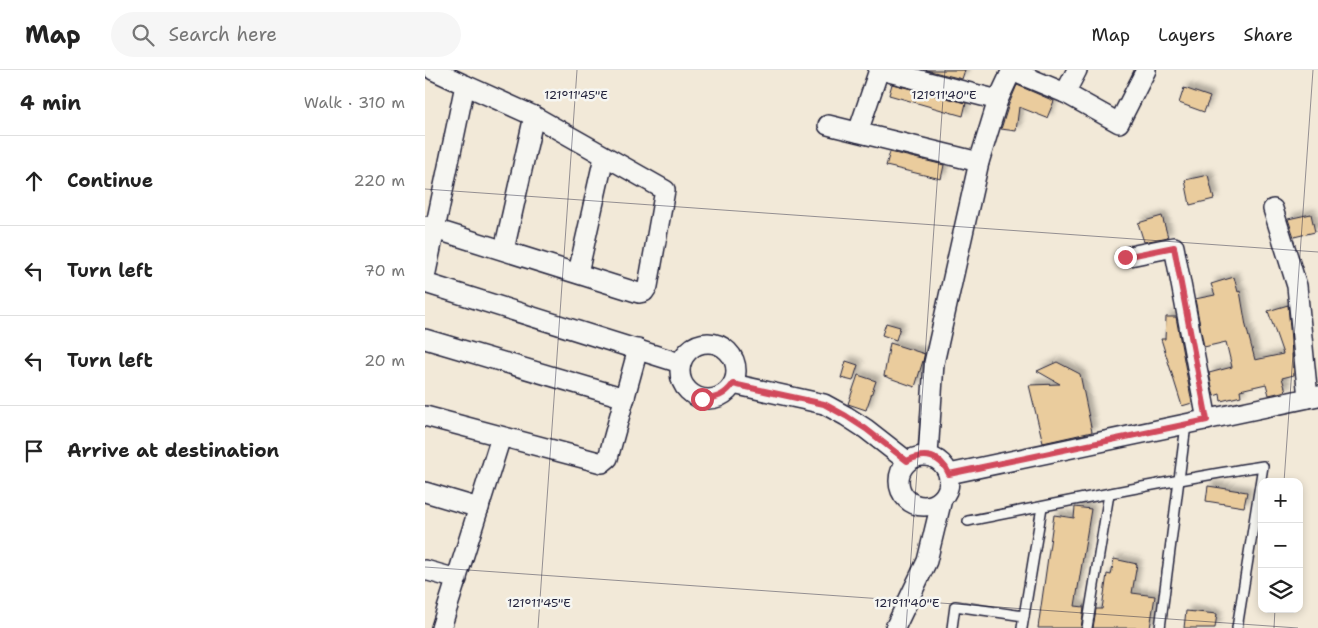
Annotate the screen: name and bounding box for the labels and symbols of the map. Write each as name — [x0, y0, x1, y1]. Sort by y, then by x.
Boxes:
text: 121°11'45"E — [544, 87, 608, 103]
text: 121°11'40"E — [912, 87, 976, 103]
route end — [1114, 246, 1137, 269]
route start — [691, 388, 714, 411]
text: 121°11'45"E — [507, 595, 571, 611]
text: 121°11'40"E — [875, 595, 939, 611]

